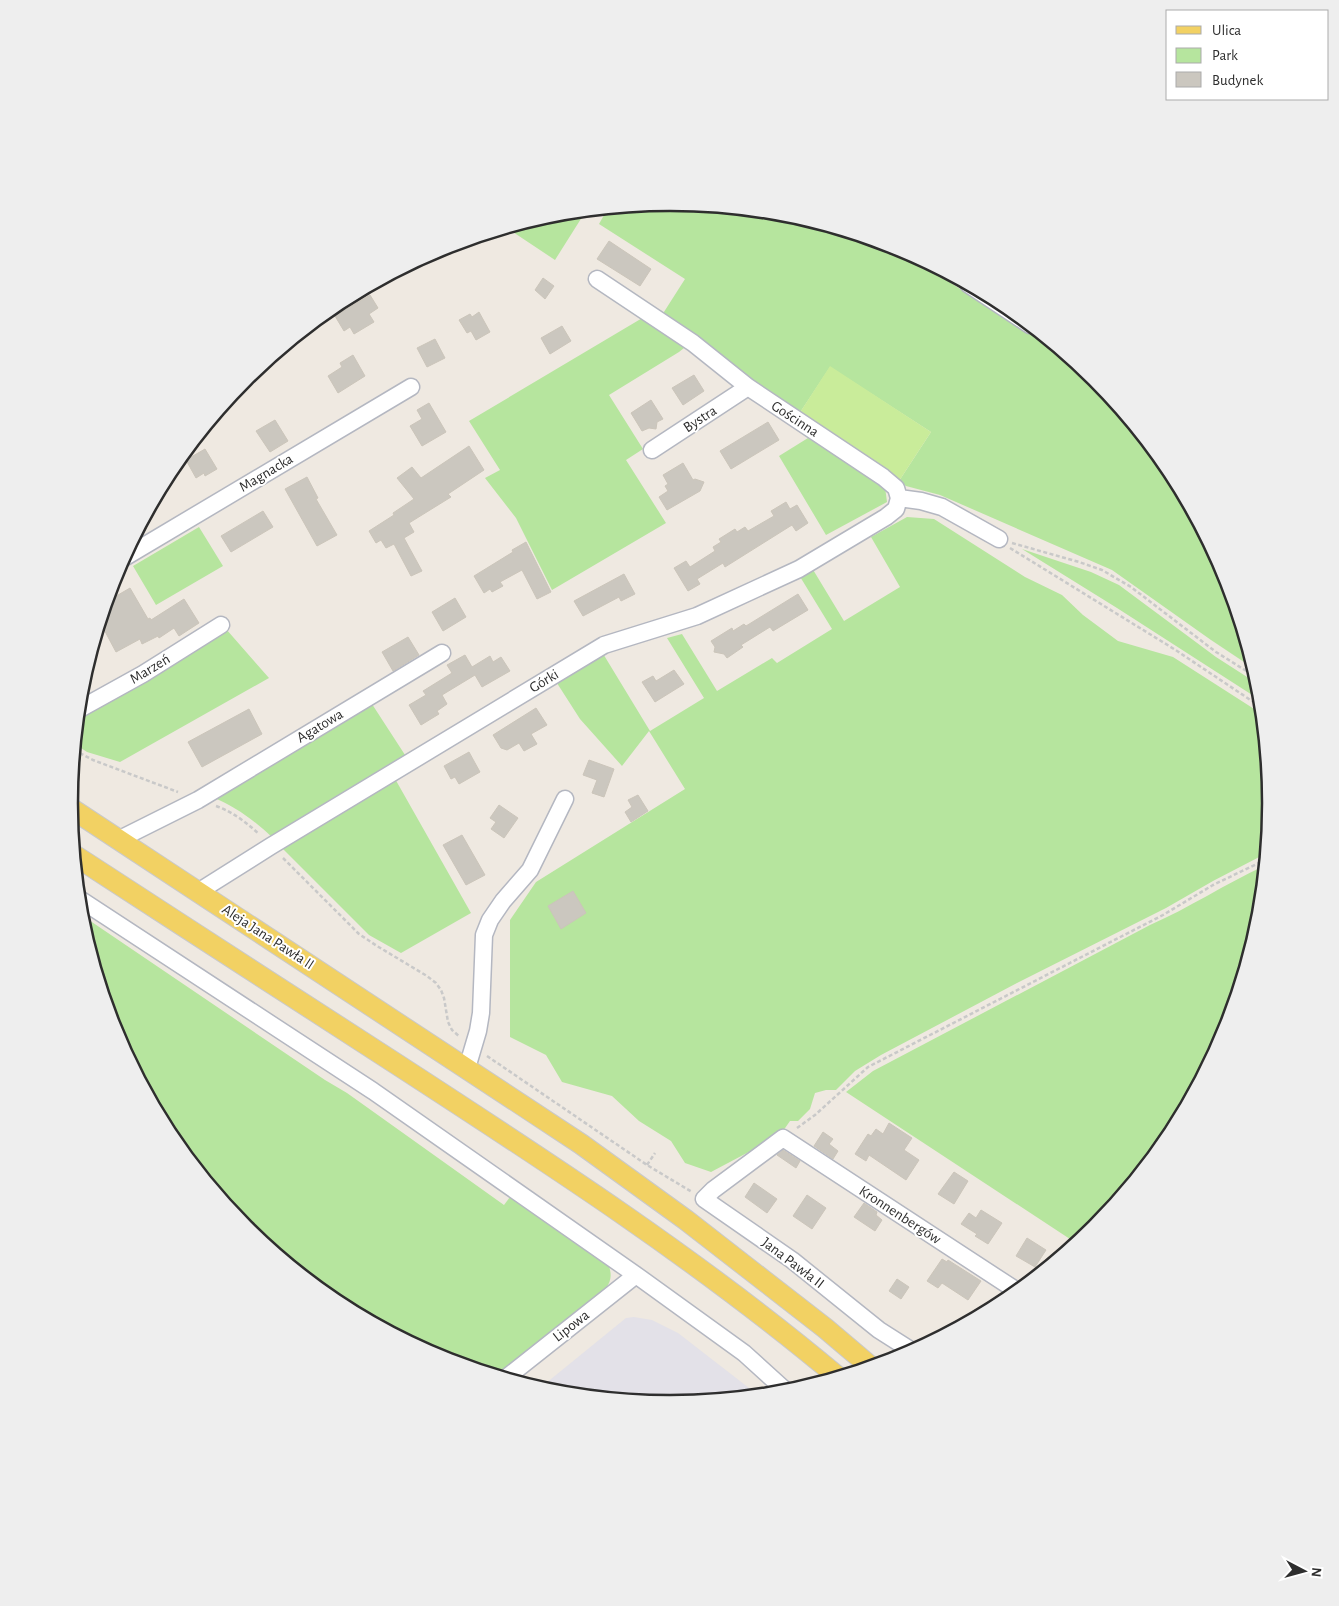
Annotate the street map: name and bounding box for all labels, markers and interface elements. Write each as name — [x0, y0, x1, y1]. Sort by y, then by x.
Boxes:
legend — [1166, 10, 1329, 100]
text: Ulica — [1212, 23, 1241, 38]
text: Park — [1212, 48, 1238, 63]
text: Budynek — [1212, 73, 1264, 88]
street label: Gościnna — [769, 398, 821, 440]
street label: Bystra — [681, 403, 719, 435]
street label: Magnacka — [236, 451, 296, 495]
street label: Marzeń — [127, 651, 173, 687]
street label: Górki — [527, 667, 561, 695]
street label: Agatowa — [294, 706, 346, 746]
street label: Aleja Jana Pawła II — [219, 902, 317, 972]
street label: Kronnenbergów — [856, 1183, 944, 1247]
street label: Jana Pawła II — [759, 1235, 827, 1291]
street label: Lipowa — [550, 1307, 592, 1345]
north arrow — [1279, 1546, 1329, 1596]
text: N — [1308, 1567, 1323, 1578]

